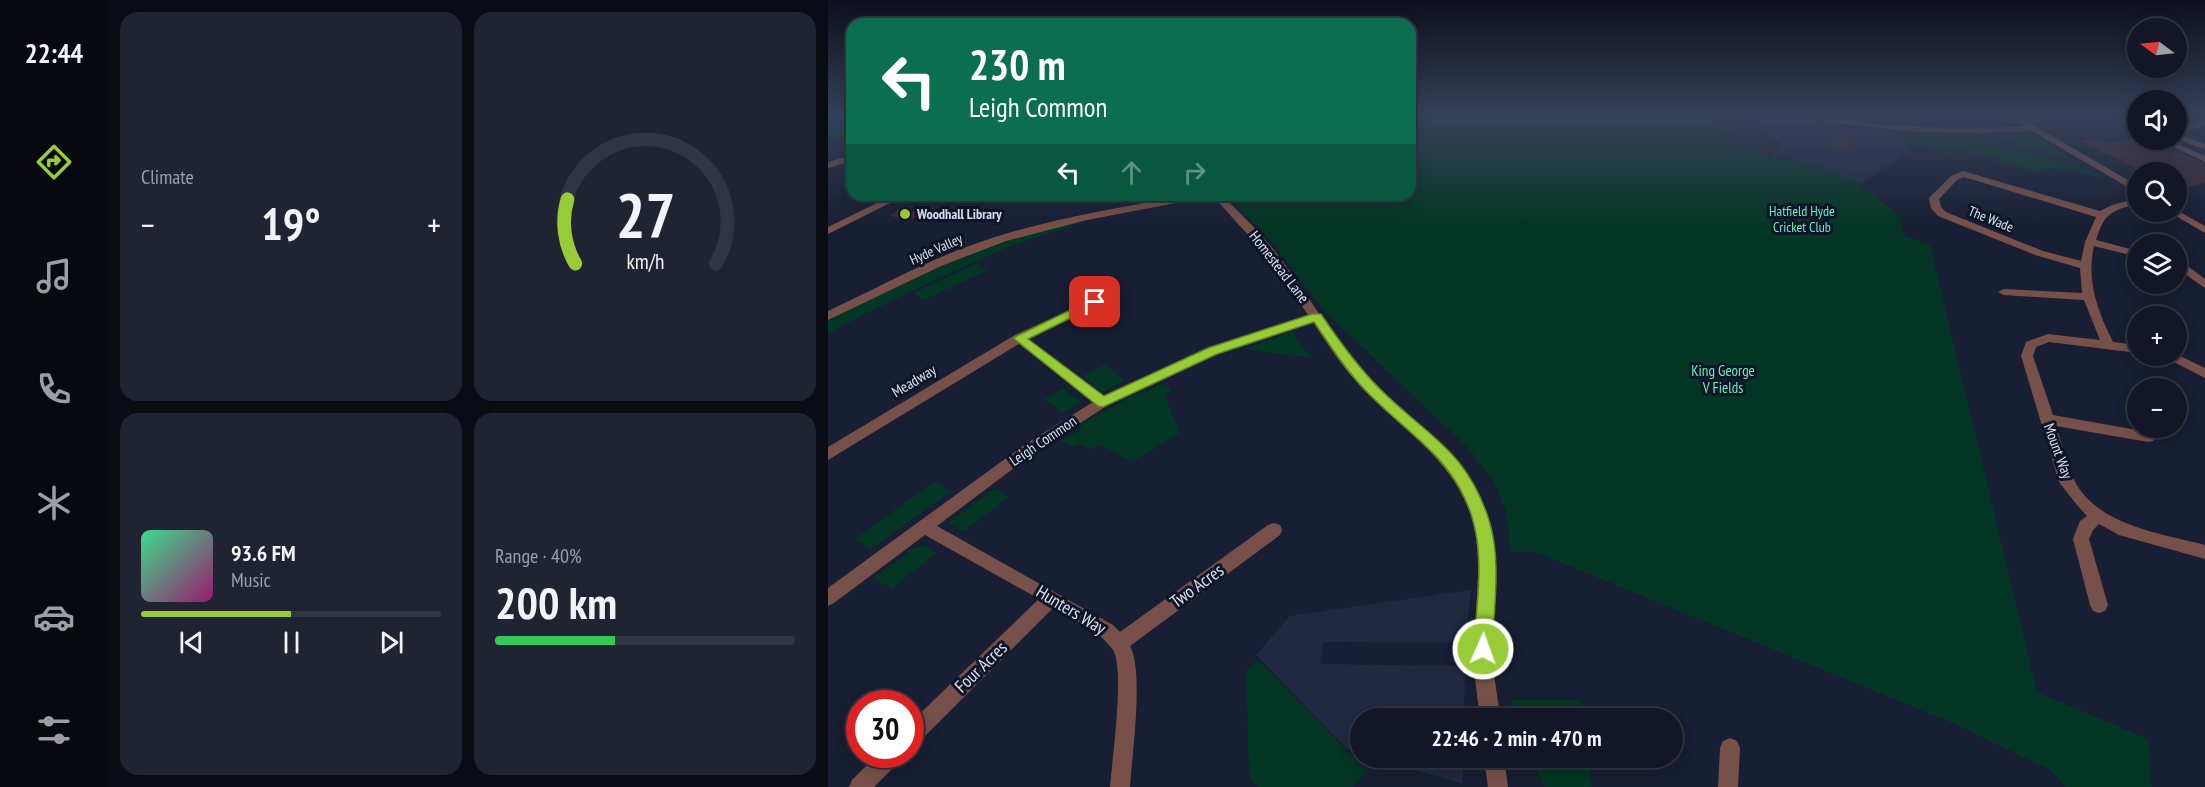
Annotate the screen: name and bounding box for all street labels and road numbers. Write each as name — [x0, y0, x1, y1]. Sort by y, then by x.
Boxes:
street label: The Wade — [1966, 202, 2017, 236]
street label: Homestead Lane — [1245, 227, 1313, 307]
street label: Hyde Valley — [907, 229, 966, 269]
street label: Meadway — [888, 360, 940, 401]
street label: Leigh Common — [1006, 411, 1080, 470]
street label: Mount Way — [2040, 421, 2077, 481]
street label: Two Acres — [1165, 558, 1228, 613]
street label: Hunters Way — [1032, 580, 1111, 640]
street label: Four Acres — [949, 636, 1012, 697]

